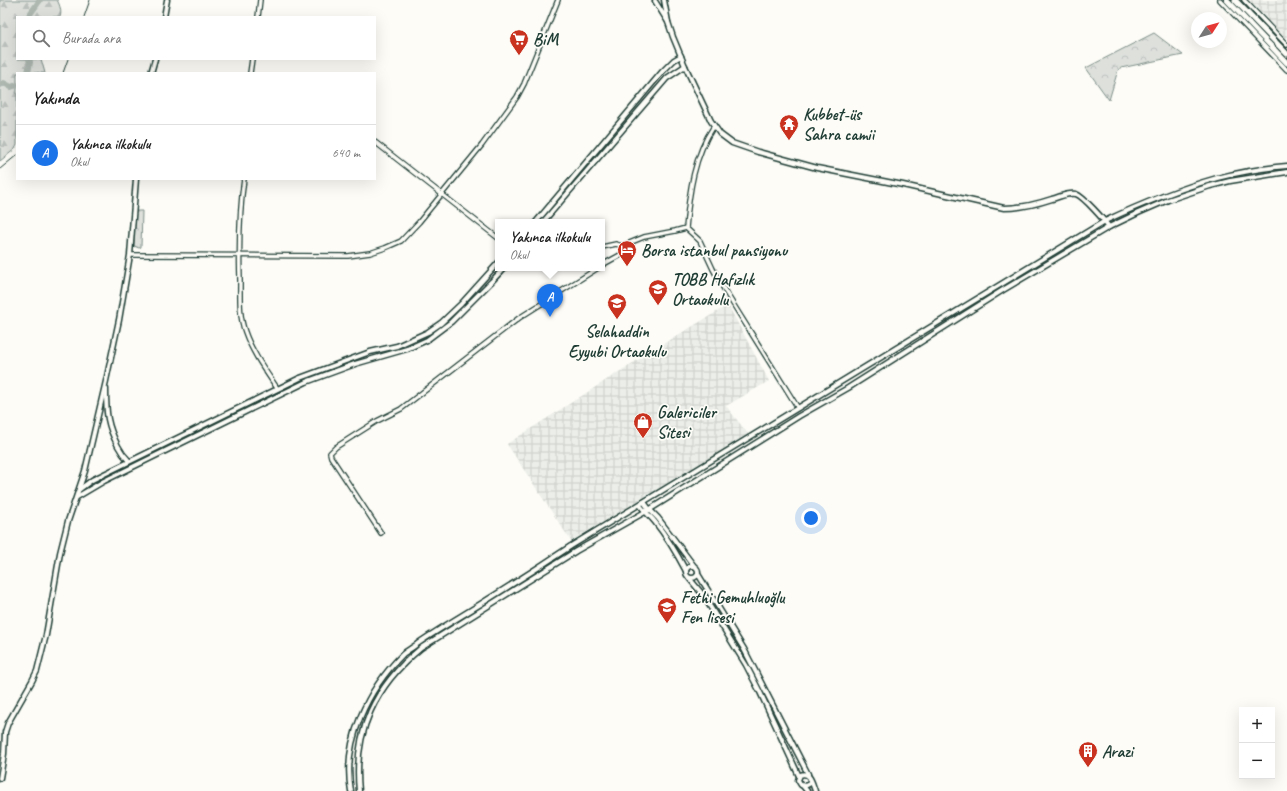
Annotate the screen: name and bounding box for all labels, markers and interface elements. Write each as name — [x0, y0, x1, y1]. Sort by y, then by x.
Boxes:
north arrow — [1191, 12, 1227, 48]
search box — [16, 16, 376, 60]
icon: search — [30, 27, 52, 49]
supermarket icon: BiM — [508, 28, 530, 56]
text: Burada ara — [62, 29, 120, 48]
place label: BiM — [533, 29, 559, 50]
text: Yakında — [32, 88, 79, 109]
place label: Kubbet-üs Sahra camii — [803, 104, 877, 145]
temple icon: Kubbet-üs Sahra camii — [778, 113, 800, 141]
text: Yakınca ilkokulu — [70, 135, 150, 154]
text: A — [42, 145, 48, 161]
text: 640 m — [332, 145, 360, 161]
text: Okul — [70, 154, 88, 170]
popup — [495, 219, 605, 271]
text: Yakınca ilkokulu — [510, 228, 590, 247]
hotel icon: Borsa istanbul pansiyonu — [616, 239, 638, 267]
place label: Borsa istanbul pansiyonu — [641, 240, 789, 261]
text: Okul — [510, 247, 528, 263]
place label: TOBB Hafızlık Ortaokulu — [672, 269, 755, 310]
school or university icon: TOBB Hafızlık Ortaokulu — [647, 278, 669, 306]
pin: A — [537, 284, 563, 317]
school or university icon: Selahaddin Eyyubi Ortaokulu — [606, 292, 628, 320]
place label: Selahaddin Eyyubi Ortaokulu — [568, 321, 667, 362]
place label: Galericiler Sitesi — [657, 402, 718, 443]
shop icon: Galericiler Sitesi — [632, 411, 654, 439]
your location — [801, 508, 821, 528]
place label: Fethi Gemuhluoğlu Fen lisesi — [681, 587, 786, 628]
school or university icon: Fethi Gemuhluoğlu Fen lisesi — [656, 596, 678, 624]
map controls — [1239, 707, 1275, 779]
button: + — [1239, 707, 1275, 743]
building icon: Arazi — [1077, 740, 1099, 768]
place label: Arazi — [1102, 741, 1135, 762]
button: − — [1239, 743, 1275, 779]

